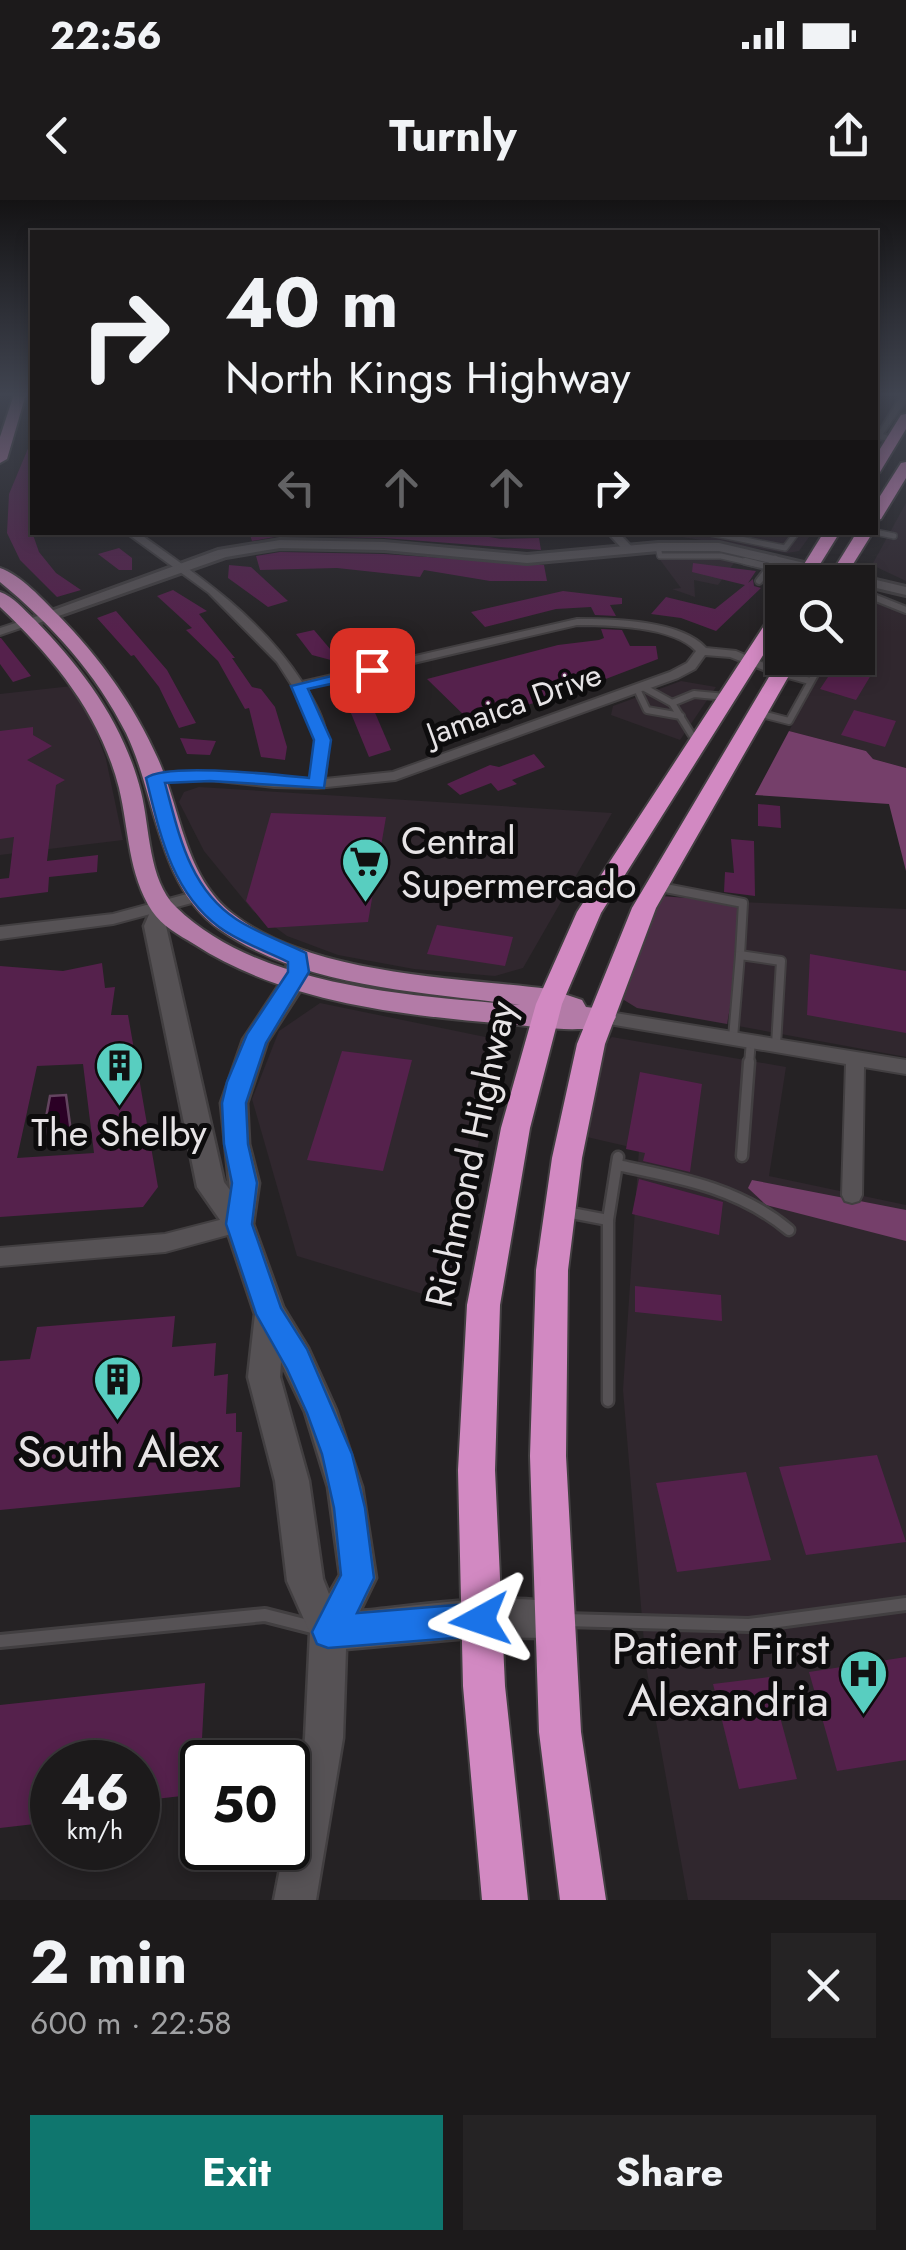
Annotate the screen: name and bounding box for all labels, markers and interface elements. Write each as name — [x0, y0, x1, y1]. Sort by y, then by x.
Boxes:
text: 22:56 — [50, 8, 162, 63]
text: Turnly — [389, 103, 517, 168]
icon: back — [30, 108, 85, 163]
icon: share — [821, 108, 876, 163]
text: 40 m — [225, 252, 399, 353]
icon: right — [60, 270, 190, 400]
text: North Kings Highway — [225, 345, 631, 410]
icon: left — [269, 460, 324, 515]
icon: ahead — [374, 460, 429, 515]
icon: ahead — [479, 460, 534, 515]
icon: right — [584, 460, 639, 515]
map controls — [765, 565, 875, 675]
button: search — [765, 565, 875, 675]
pin — [330, 628, 415, 713]
icon: arrive — [345, 643, 400, 698]
street label: Jamaica Drive — [416, 651, 608, 758]
place label: Central Supermercado — [401, 813, 637, 912]
supermarket icon: Central Supermercado — [340, 836, 392, 904]
street label: Richmond Highway — [411, 996, 529, 1312]
building icon: The Shelby — [93, 1040, 145, 1108]
place label: The Shelby — [31, 1105, 207, 1160]
building icon: South Alex — [92, 1354, 144, 1422]
place label: South Alex — [17, 1419, 219, 1484]
position arrow — [428, 1568, 532, 1672]
place label: Patient First Alexandria — [612, 1616, 829, 1733]
hospital icon: Patient First Alexandria — [838, 1648, 890, 1716]
speed limit sign: 50 — [180, 1740, 310, 1870]
text: 46 — [61, 1756, 129, 1829]
text: km/h — [67, 1812, 123, 1848]
text: 2 min — [30, 1919, 188, 2006]
button: close — [771, 1933, 876, 2038]
text: 600 m · 22:58 — [30, 2000, 232, 2046]
button: Exit — [30, 2115, 443, 2230]
button: Share — [463, 2115, 876, 2230]

